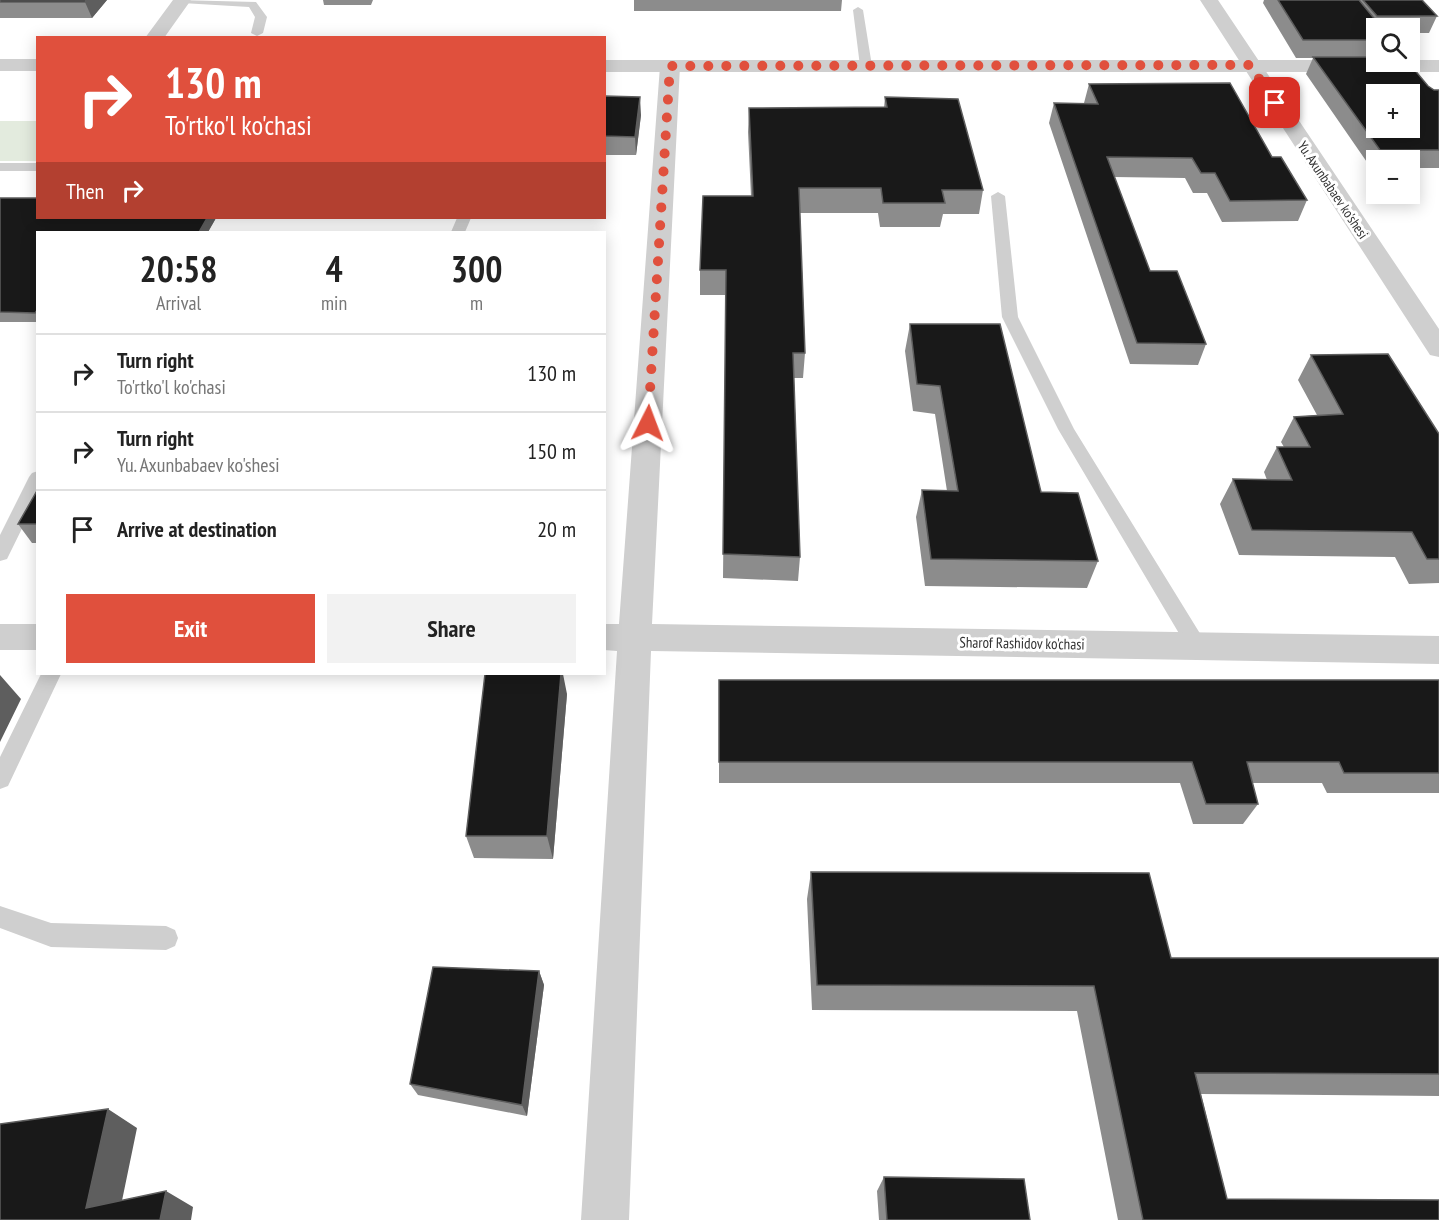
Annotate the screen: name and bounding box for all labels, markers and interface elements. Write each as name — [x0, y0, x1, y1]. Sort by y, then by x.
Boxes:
map controls — [1366, 18, 1420, 204]
button: search — [1366, 18, 1420, 72]
text: 130 m — [165, 55, 262, 110]
icon: right — [66, 60, 144, 138]
pin — [1249, 77, 1300, 128]
button: + — [1366, 84, 1420, 138]
icon: arrive — [1258, 86, 1291, 119]
text: To'rtko'l ko'chasi — [165, 108, 312, 142]
street label: Yu. Axunbabaev ko'shesi — [1294, 138, 1372, 242]
button: − — [1366, 150, 1420, 204]
icon: right — [116, 174, 149, 207]
text: Then — [66, 177, 104, 205]
text: 20:58 — [140, 245, 217, 292]
text: 4 — [325, 245, 343, 292]
text: 300 — [451, 245, 502, 292]
text: Arrival — [156, 290, 201, 316]
text: min — [321, 290, 347, 316]
text: m — [470, 290, 483, 316]
text: Turn right — [117, 346, 194, 374]
icon: right — [66, 357, 99, 390]
text: 130 m — [527, 359, 576, 387]
text: To'rtko'l ko'chasi — [117, 374, 226, 400]
position arrow — [616, 391, 680, 455]
text: Turn right — [117, 424, 194, 452]
icon: right — [66, 435, 99, 468]
text: 150 m — [527, 437, 576, 465]
text: Yu. Axunbabaev ko'shesi — [117, 452, 280, 478]
icon: arrive — [66, 513, 99, 546]
text: Arrive at destination — [117, 515, 277, 543]
text: 20 m — [537, 515, 576, 543]
button: Exit — [66, 594, 315, 663]
button: Share — [327, 594, 576, 663]
street label: Sharof Rashidov ko'chasi — [959, 632, 1085, 654]

